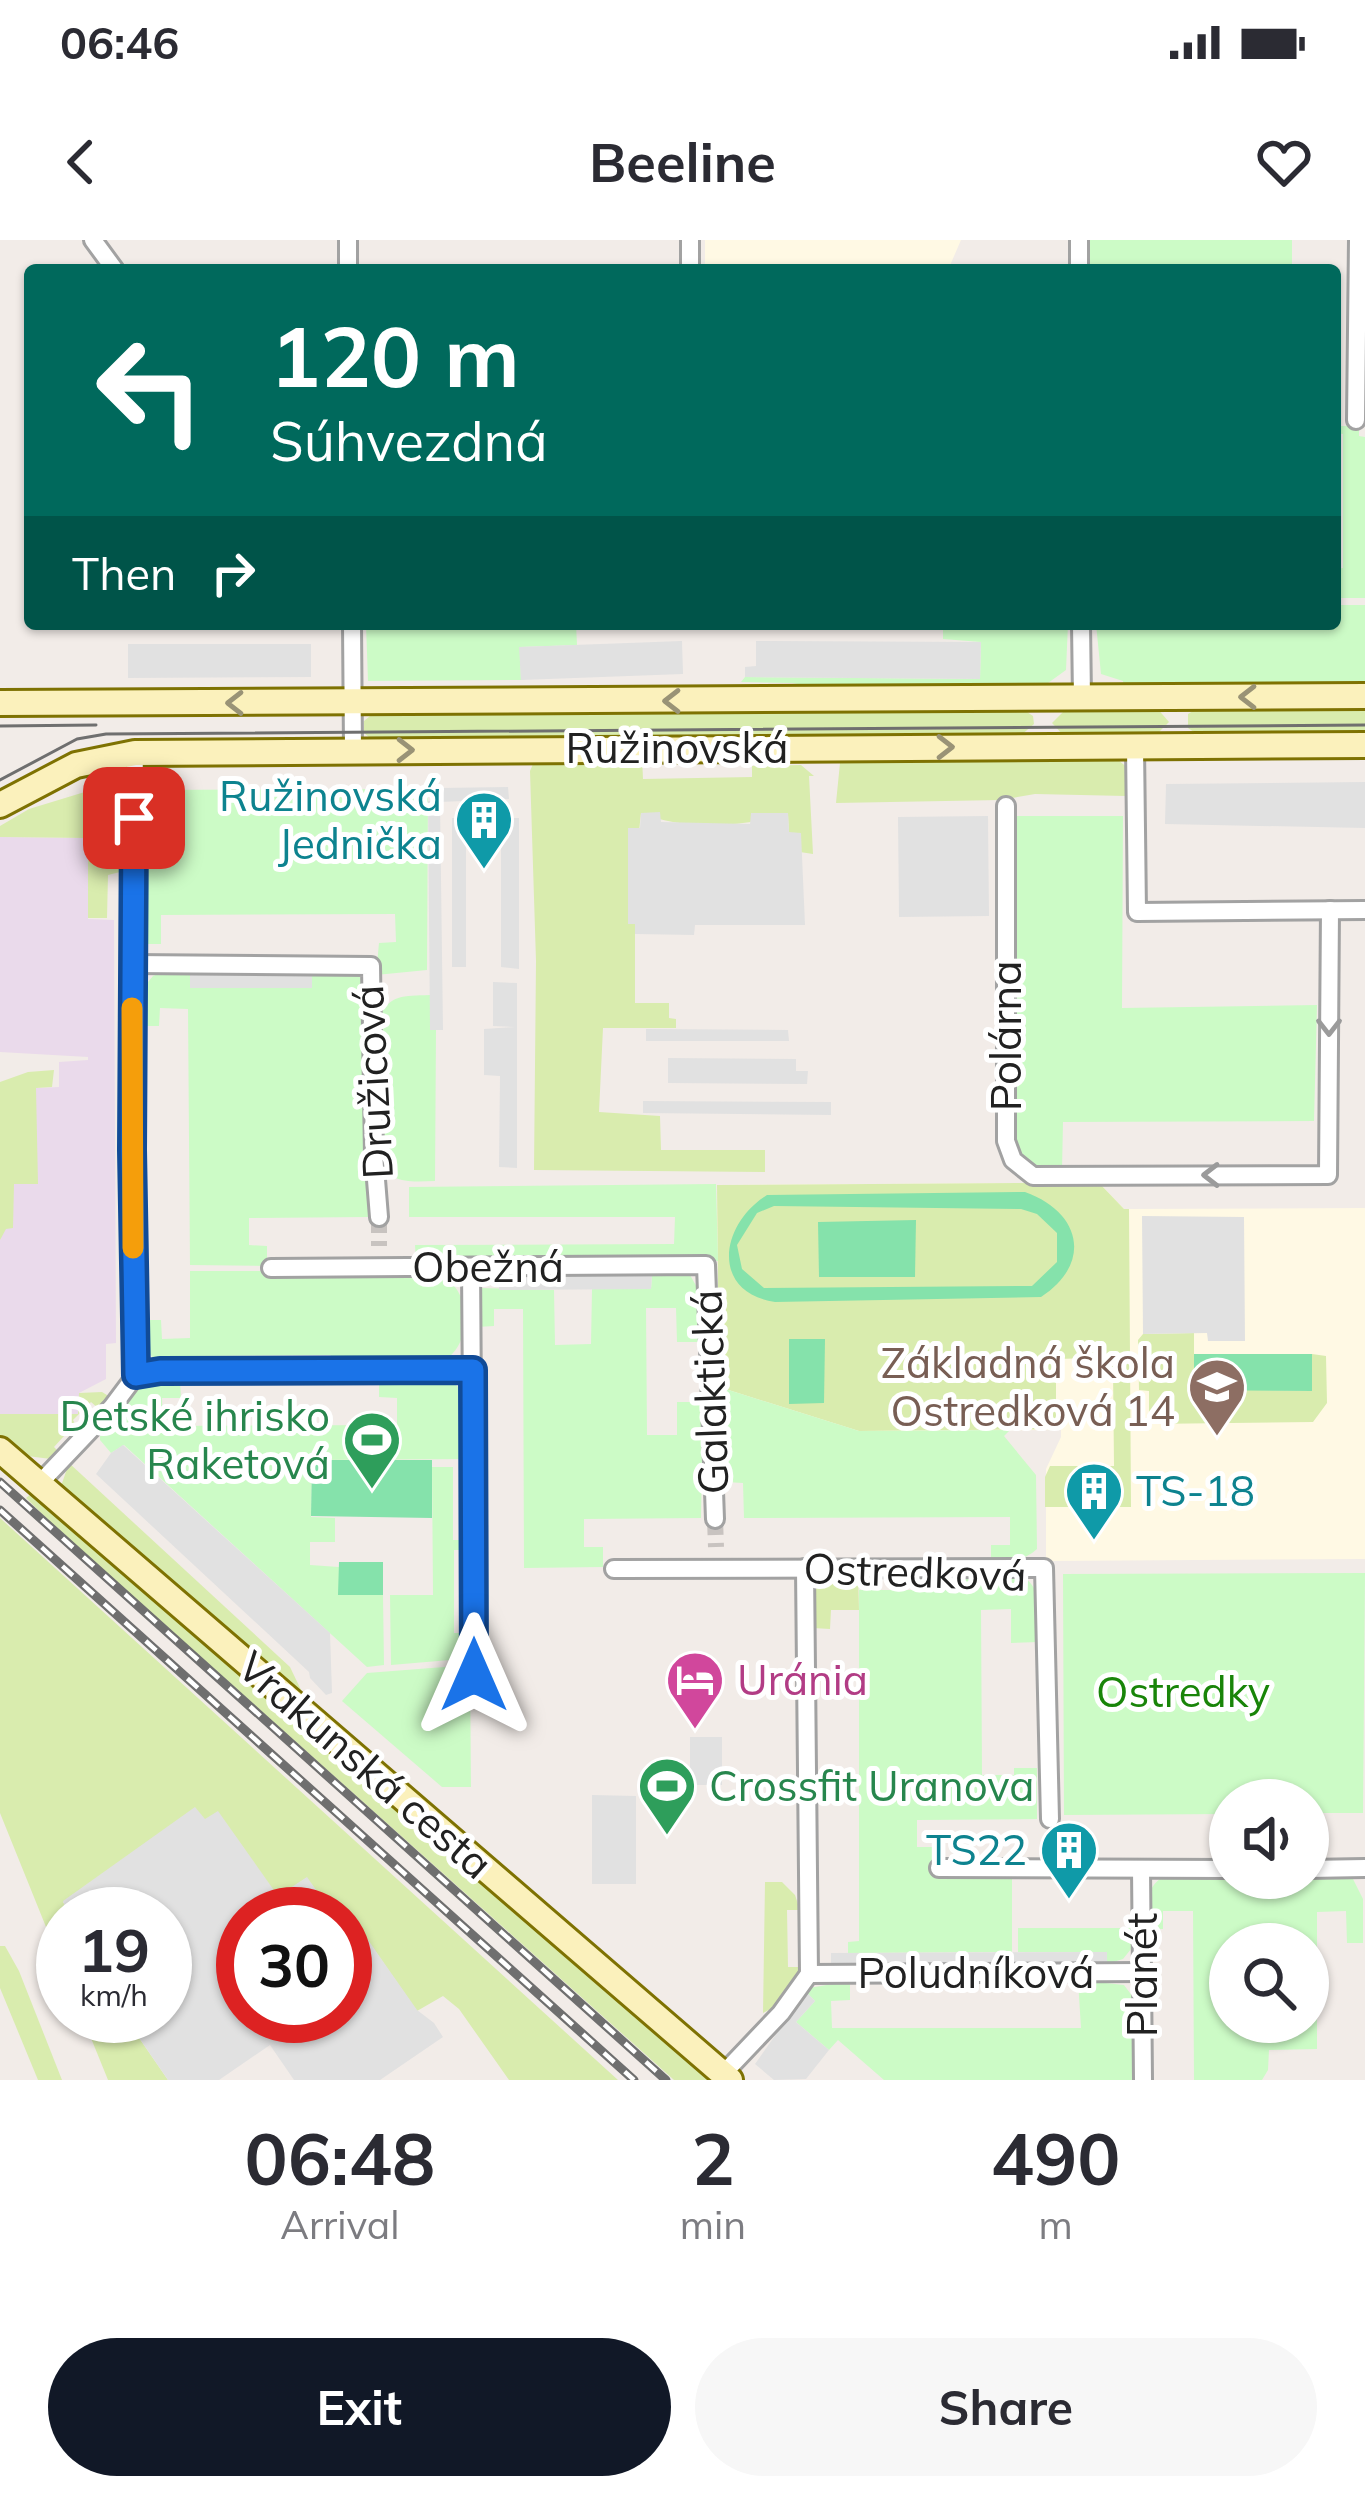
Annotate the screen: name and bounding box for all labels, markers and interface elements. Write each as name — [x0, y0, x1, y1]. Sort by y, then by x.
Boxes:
text: 06:46 — [60, 14, 179, 70]
text: Beeline — [589, 128, 776, 196]
icon: back — [48, 129, 114, 195]
icon: heart — [1251, 129, 1317, 195]
text: 120 m — [270, 303, 520, 408]
icon: left — [72, 312, 228, 468]
text: Súhvezdná — [270, 407, 548, 475]
icon: right — [200, 540, 266, 606]
text: Then — [72, 545, 176, 601]
one-way arrow — [1238, 684, 1256, 710]
one-way arrow — [662, 688, 680, 714]
one-way arrow — [225, 690, 243, 716]
street label: Ružinovská — [566, 721, 788, 774]
one-way arrow — [937, 734, 955, 760]
one-way arrow — [396, 737, 415, 763]
pin — [83, 767, 185, 869]
place label: Ružinovská Jednička — [219, 769, 442, 870]
icon: arrive — [101, 785, 167, 851]
building icon: Ružinovská Jednička — [453, 789, 515, 871]
street label: Polárna — [979, 961, 1032, 1111]
street label: Družicová — [341, 984, 404, 1180]
one-way arrow — [1316, 1019, 1342, 1037]
one-way arrow — [1201, 1162, 1219, 1188]
street label: Obežná — [412, 1240, 564, 1293]
street label: Galaktická — [679, 1289, 740, 1495]
place label: Základná škola Ostredková 14 — [881, 1336, 1175, 1437]
school or university icon: Základná škola Ostredková 14 — [1186, 1356, 1248, 1438]
place label: Detské ihrisko Raketová — [60, 1389, 330, 1490]
sports icon: Detské ihrisko Raketová — [341, 1409, 403, 1491]
building icon: TS-18 — [1063, 1460, 1125, 1542]
place label: TS-18 — [1136, 1464, 1255, 1517]
street label: Ostredková — [803, 1541, 1027, 1602]
position arrow — [411, 1612, 537, 1738]
street label: Vrakunská cesta — [227, 1640, 503, 1890]
hotel icon: Uránia — [664, 1649, 726, 1731]
place label: Uránia — [737, 1653, 868, 1706]
park label: Ostredky — [1096, 1665, 1270, 1718]
sports icon: Crossfit Uranova — [636, 1755, 698, 1837]
place label: Crossfit Uranova — [709, 1759, 1034, 1812]
map controls — [1209, 1779, 1329, 2043]
button: sound — [1209, 1779, 1329, 1899]
building icon: TS22 — [1038, 1819, 1100, 1901]
place label: TS22 — [926, 1823, 1027, 1876]
speed limit sign: 30 — [216, 1887, 372, 2043]
text: 19 — [78, 1912, 150, 1987]
street label: Planét — [1115, 1913, 1168, 2037]
button: search — [1209, 1923, 1329, 2043]
street label: Poludníková — [857, 1946, 1095, 1999]
text: km/h — [80, 1976, 148, 2014]
text: 06:48 — [245, 2113, 435, 2203]
text: 2 — [691, 2113, 735, 2203]
text: 490 — [991, 2113, 1120, 2203]
text: Arrival — [280, 2200, 400, 2249]
text: min — [680, 2200, 746, 2249]
text: m — [1038, 2200, 1073, 2249]
button: Exit — [48, 2338, 671, 2476]
button: Share — [695, 2338, 1317, 2476]

